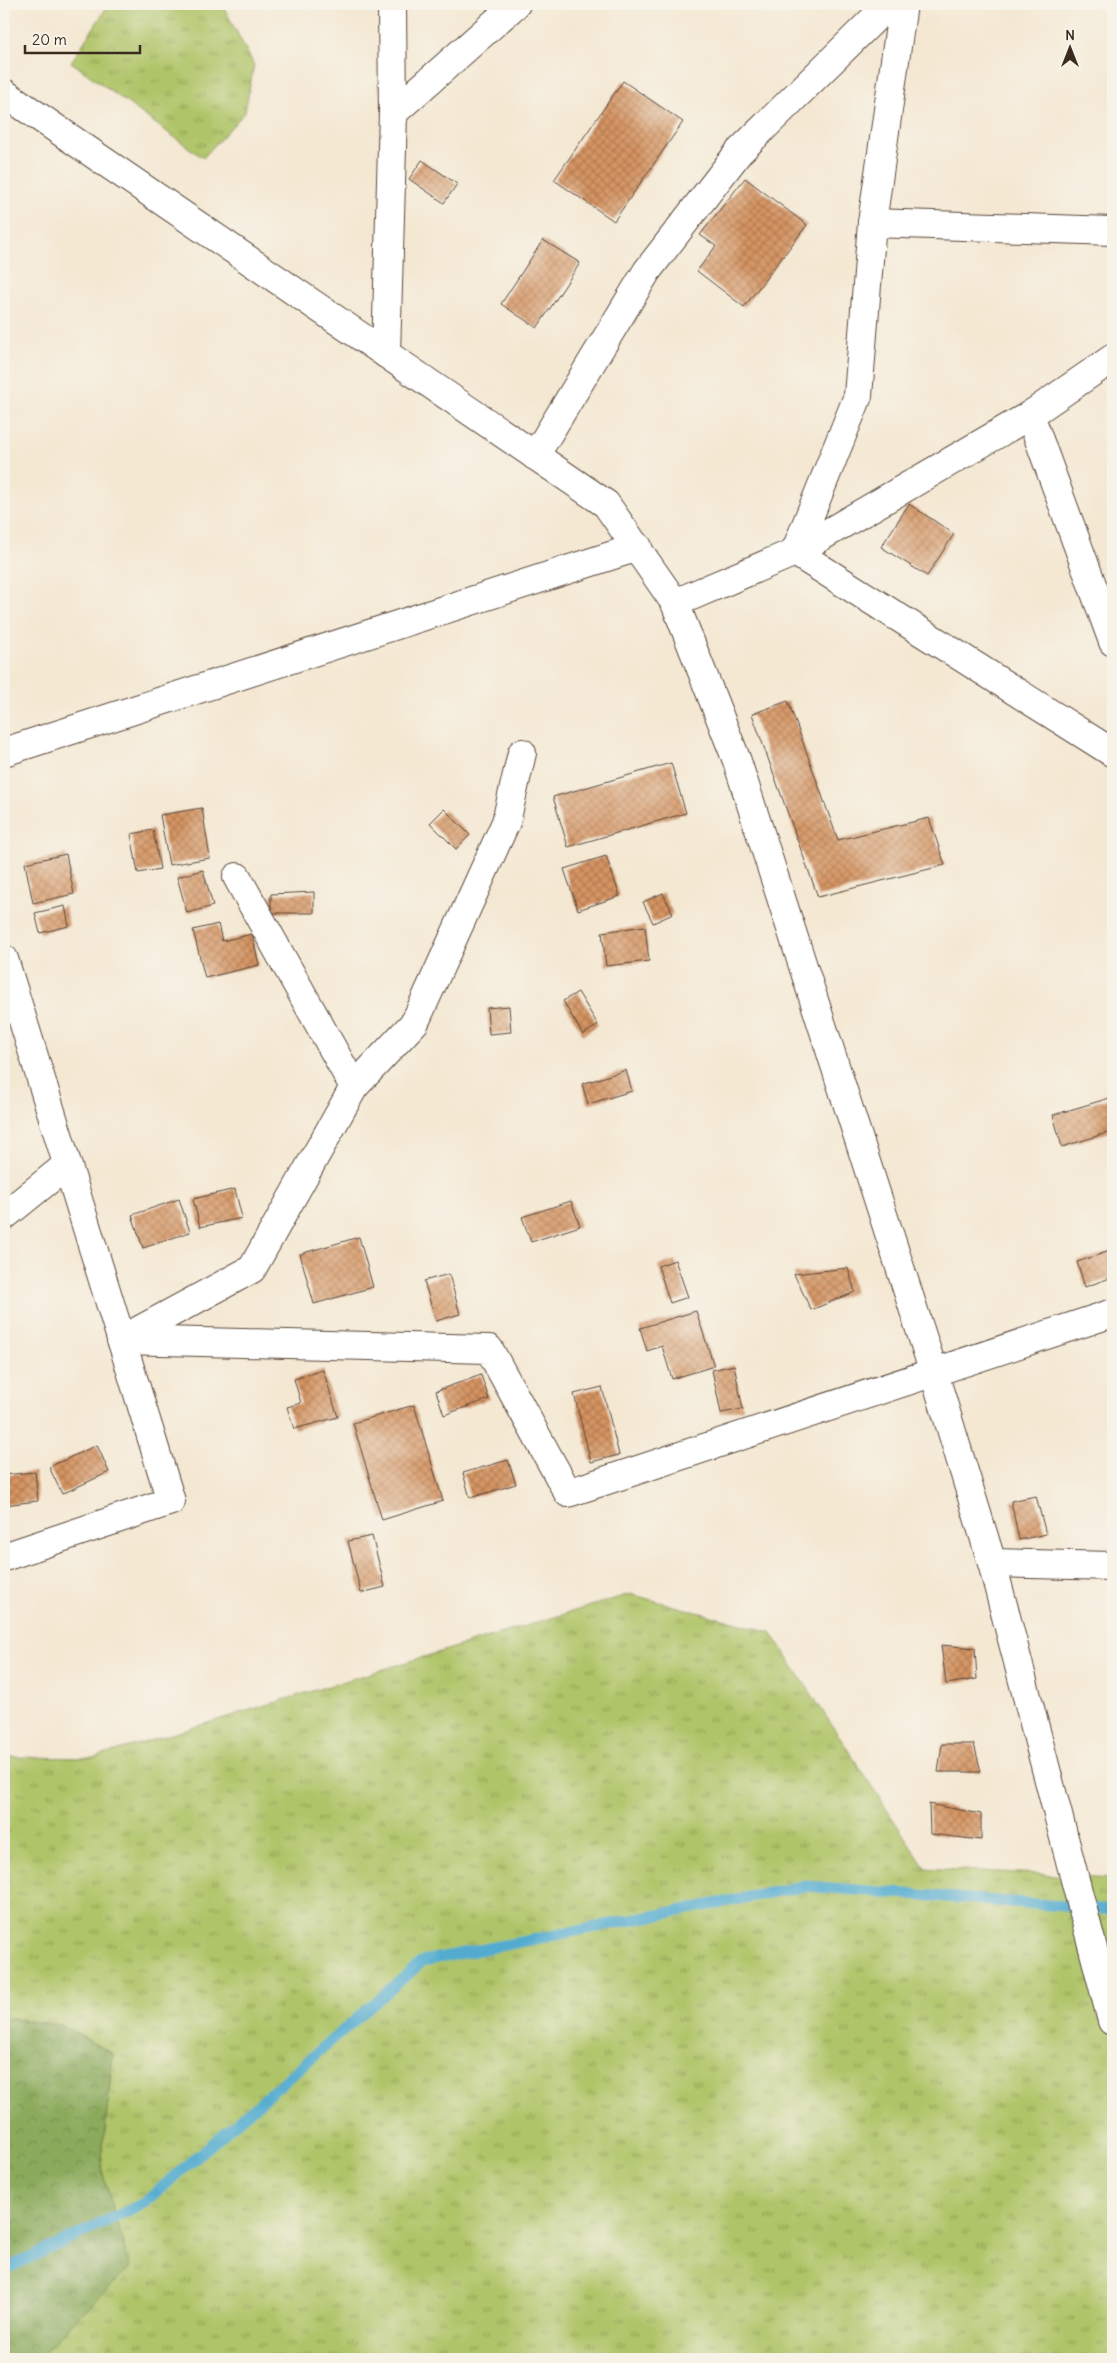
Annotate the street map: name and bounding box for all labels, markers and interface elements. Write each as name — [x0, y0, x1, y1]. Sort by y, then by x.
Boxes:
scale bar — [25, 22, 140, 54]
north arrow — [1044, 22, 1094, 72]
text: N — [1065, 26, 1075, 44]
text: 20 m — [32, 30, 67, 49]

